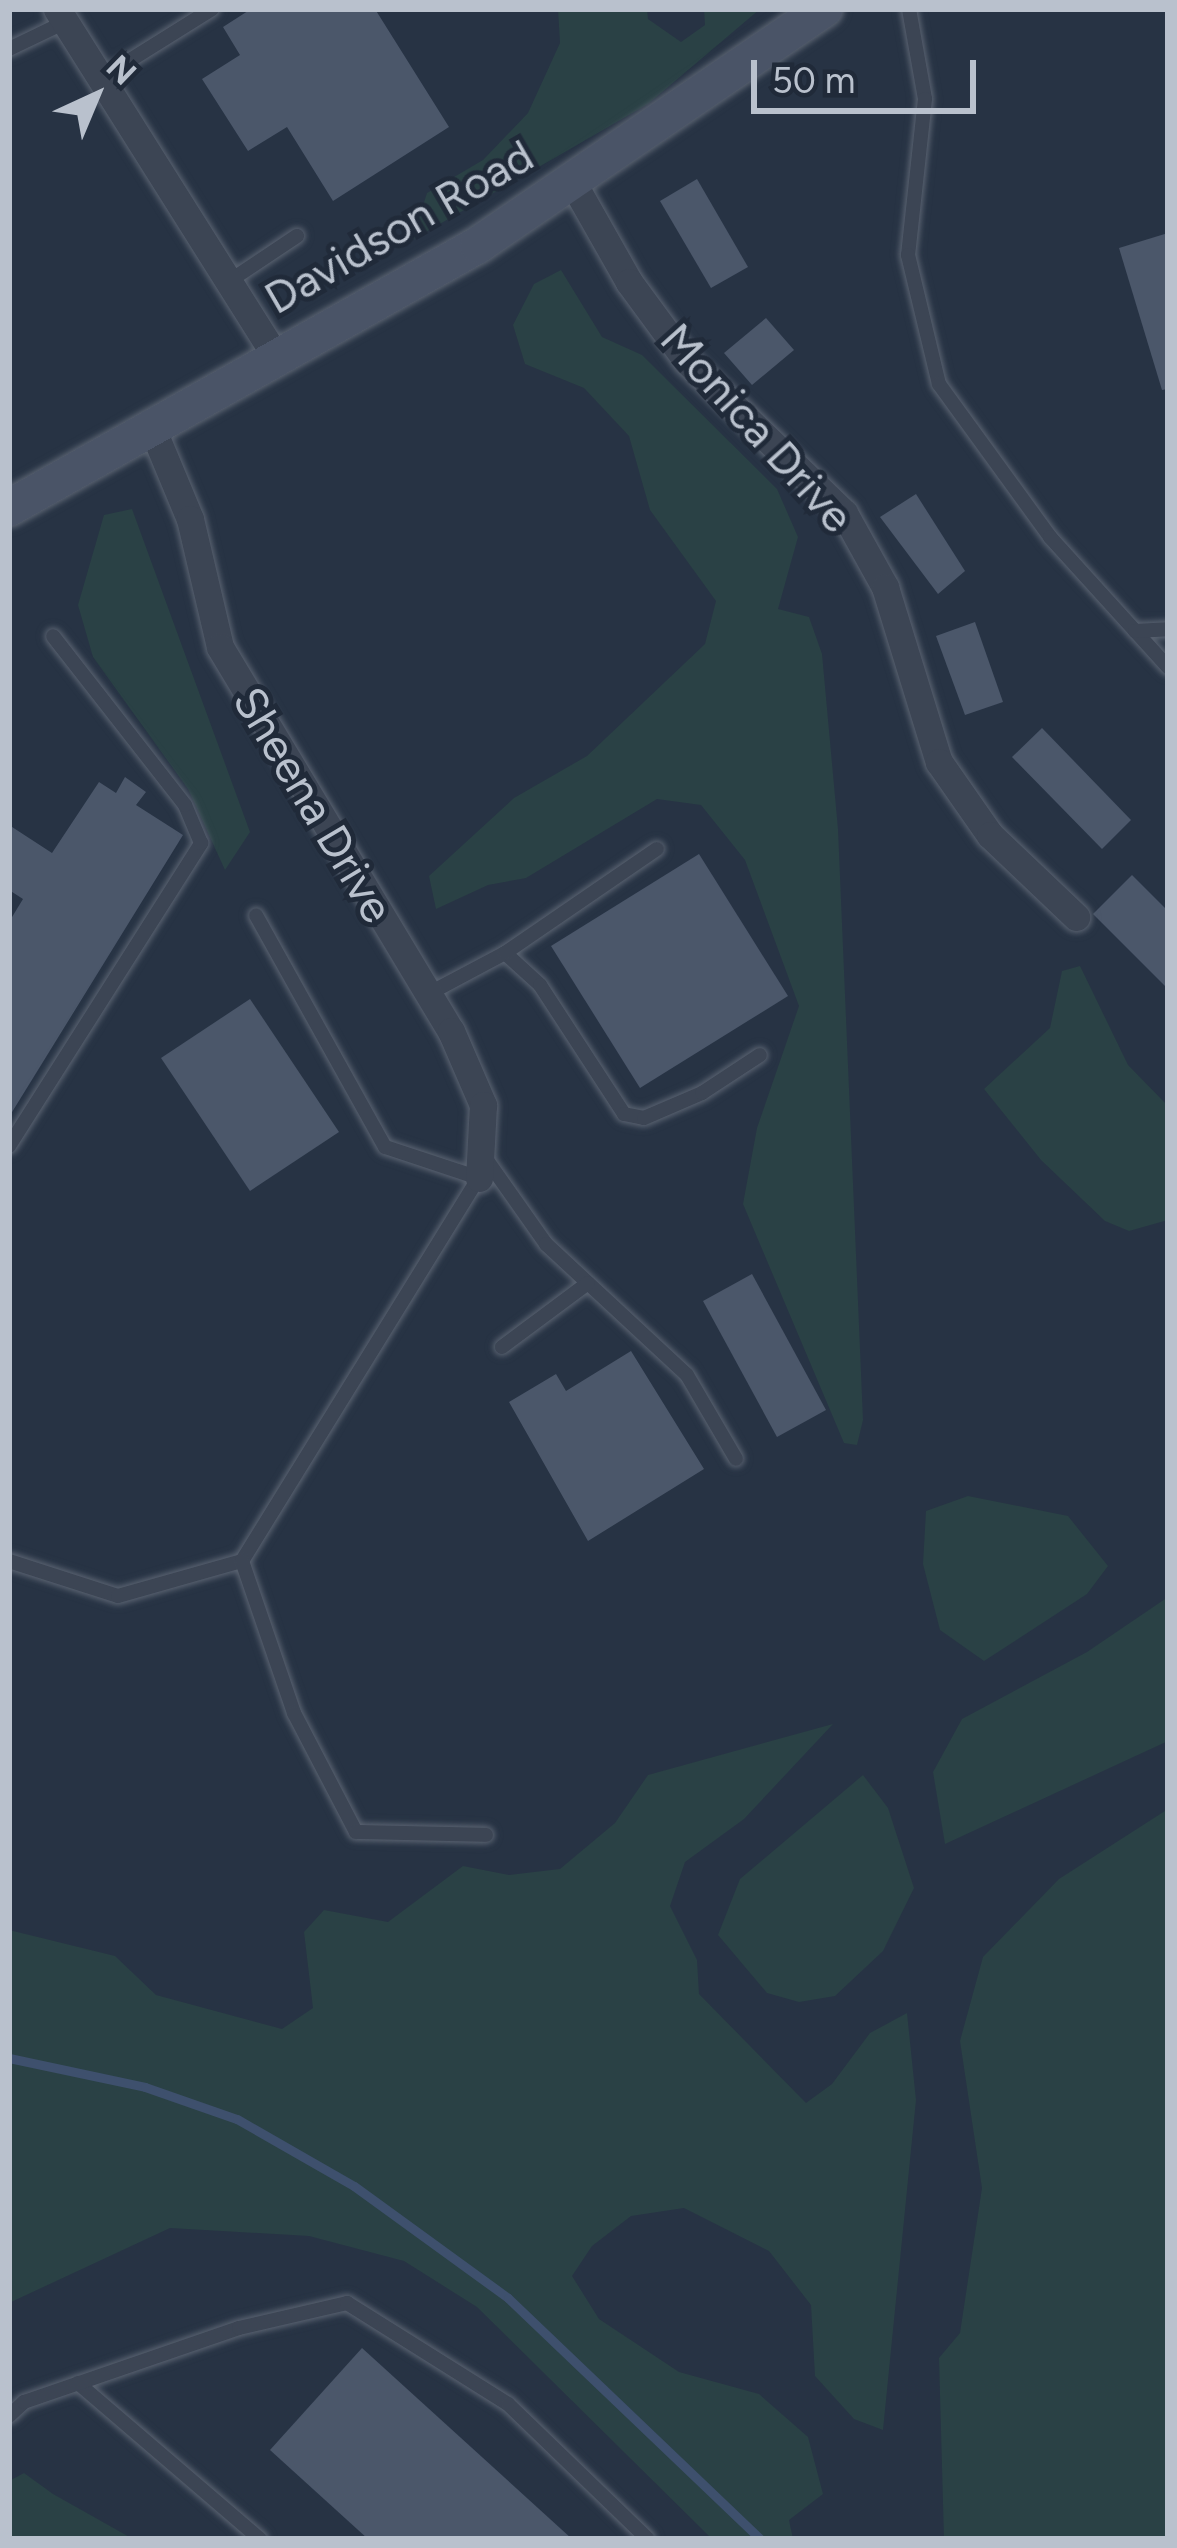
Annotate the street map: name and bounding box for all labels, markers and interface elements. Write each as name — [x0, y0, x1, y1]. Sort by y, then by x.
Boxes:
north arrow — [36, 36, 156, 156]
scale bar — [757, 36, 982, 110]
text: N — [99, 47, 144, 93]
text: 50 m — [772, 59, 855, 102]
street label: Davidson Road — [255, 128, 543, 326]
street label: Monica Drive — [649, 313, 865, 543]
street label: Sheena Drive — [222, 677, 404, 933]

